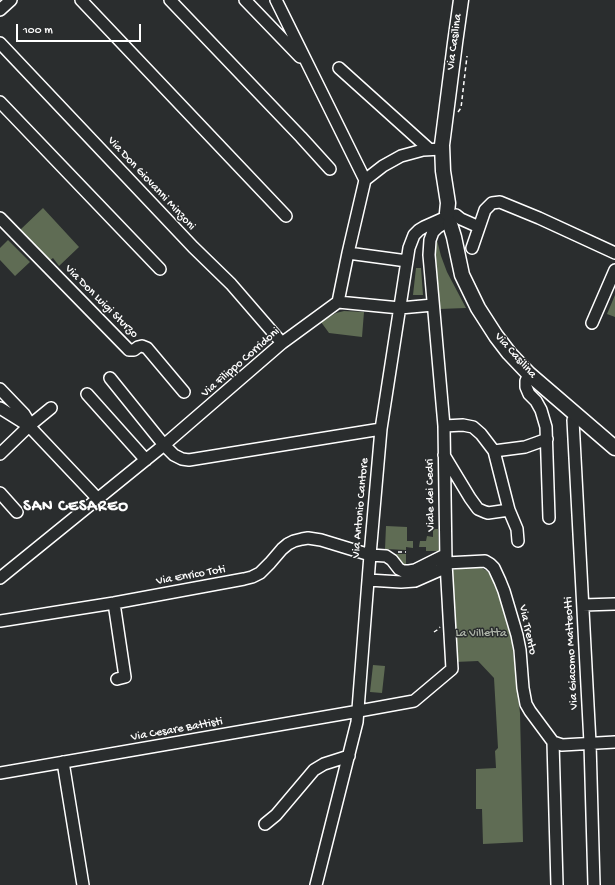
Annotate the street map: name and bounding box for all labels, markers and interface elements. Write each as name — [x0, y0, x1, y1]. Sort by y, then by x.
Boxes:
street label: Via Casilina — [444, 13, 466, 71]
scale bar — [18, 16, 143, 42]
text: 100 m — [23, 24, 53, 38]
street label: Via Don Giovanni Minzoni — [104, 134, 198, 234]
street label: Via Don Luigi Sturzo — [61, 262, 141, 342]
street label: Via Filippo Corridoni — [199, 325, 283, 401]
street label: Via Casilina — [491, 330, 539, 382]
street label: Via Antonio Cantore — [349, 457, 373, 559]
street label: Viale dei Cedri — [423, 458, 439, 532]
district label: SAN CESAREO — [23, 498, 129, 518]
street label: Via Enrico Toti — [155, 563, 227, 589]
street label: Via Giacomo Matteotti — [562, 596, 582, 710]
street label: Via Trento — [515, 604, 539, 656]
park label: La Villetta — [455, 627, 507, 641]
street label: Via Cesare Battisti — [130, 715, 224, 745]

